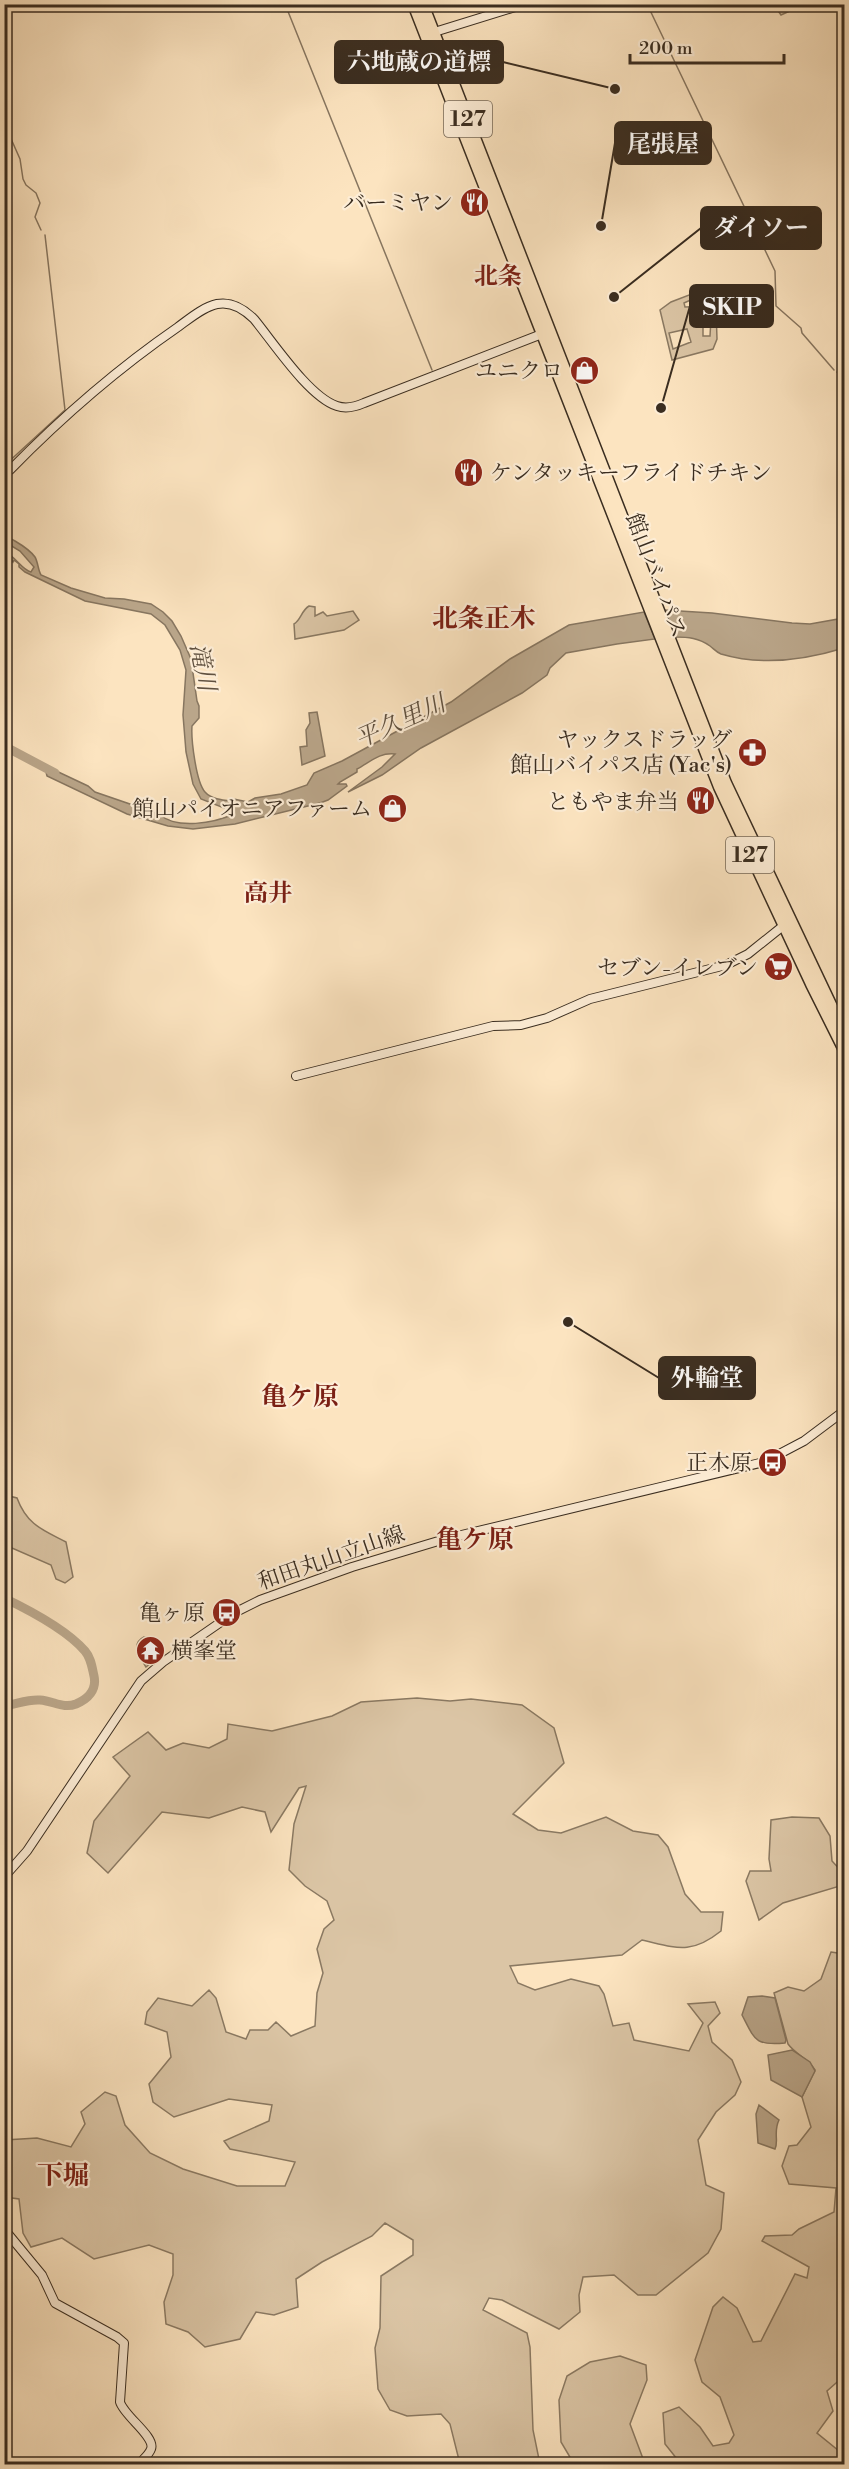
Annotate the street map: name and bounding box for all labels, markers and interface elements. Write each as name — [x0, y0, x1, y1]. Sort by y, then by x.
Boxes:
scale bar — [630, 27, 784, 65]
text: 200 m — [639, 37, 693, 60]
callout: 六地蔵の道標 — [335, 41, 503, 83]
text: 六地蔵の道標 — [347, 48, 491, 78]
road number: 127 — [444, 101, 492, 137]
callout: 尾張屋 — [615, 122, 711, 164]
text: 尾張屋 — [627, 130, 699, 160]
restaurant icon: バーミヤン — [458, 186, 490, 218]
place label: バーミヤン — [343, 190, 453, 217]
callout: ダイソー — [701, 207, 821, 249]
text: ダイソー — [713, 214, 809, 244]
district label: 北条 — [474, 262, 522, 292]
callout: SKIP — [690, 285, 773, 327]
text: SKIP — [702, 293, 762, 323]
shop icon: ユニクロ — [568, 354, 600, 386]
place label: ユニクロ — [475, 358, 563, 385]
restaurant icon: ケンタッキーフライドチキン — [453, 456, 485, 488]
place label: ケンタッキーフライドチキン — [490, 460, 772, 487]
street label: 館山バイパス — [619, 509, 692, 642]
district label: 北条正木 — [432, 603, 536, 635]
water label: 滝川 — [183, 641, 222, 697]
water label: 平久里川 — [350, 687, 453, 755]
place label: ヤックスドラッグ 館山バイパス店 (Yac's) — [510, 727, 732, 779]
pharmacy icon: ヤックスドラッグ 館山バイパス店 (Yac's) — [737, 736, 769, 768]
restaurant icon: ともやま弁当 — [684, 785, 716, 817]
place label: ともやま弁当 — [547, 789, 679, 816]
shop icon: 館山パイオニアファーム — [377, 792, 409, 824]
place label: 館山パイオニアファーム — [132, 796, 372, 823]
road number: 127 — [726, 837, 774, 873]
district label: 高井 — [244, 879, 292, 909]
supermarket icon: セブン-イレブン — [763, 951, 795, 983]
place label: セブン-イレブン — [597, 955, 758, 982]
callout: 外輪堂 — [659, 1357, 755, 1399]
text: 外輪堂 — [671, 1364, 743, 1394]
district label: 亀ケ原 — [261, 1381, 339, 1413]
bus stop icon: 正木原 — [757, 1446, 789, 1478]
place label: 正木原 — [686, 1450, 752, 1477]
street label: 和田丸山立山線 — [254, 1521, 409, 1596]
district label: 亀ケ原 — [436, 1524, 514, 1556]
bus stop icon: 亀ヶ原 — [210, 1596, 242, 1628]
place label: 亀ヶ原 — [139, 1600, 205, 1627]
temple icon: 横峯堂 — [134, 1634, 166, 1666]
place label: 横峯堂 — [171, 1638, 237, 1665]
district label: 下堀 — [37, 2160, 89, 2192]

